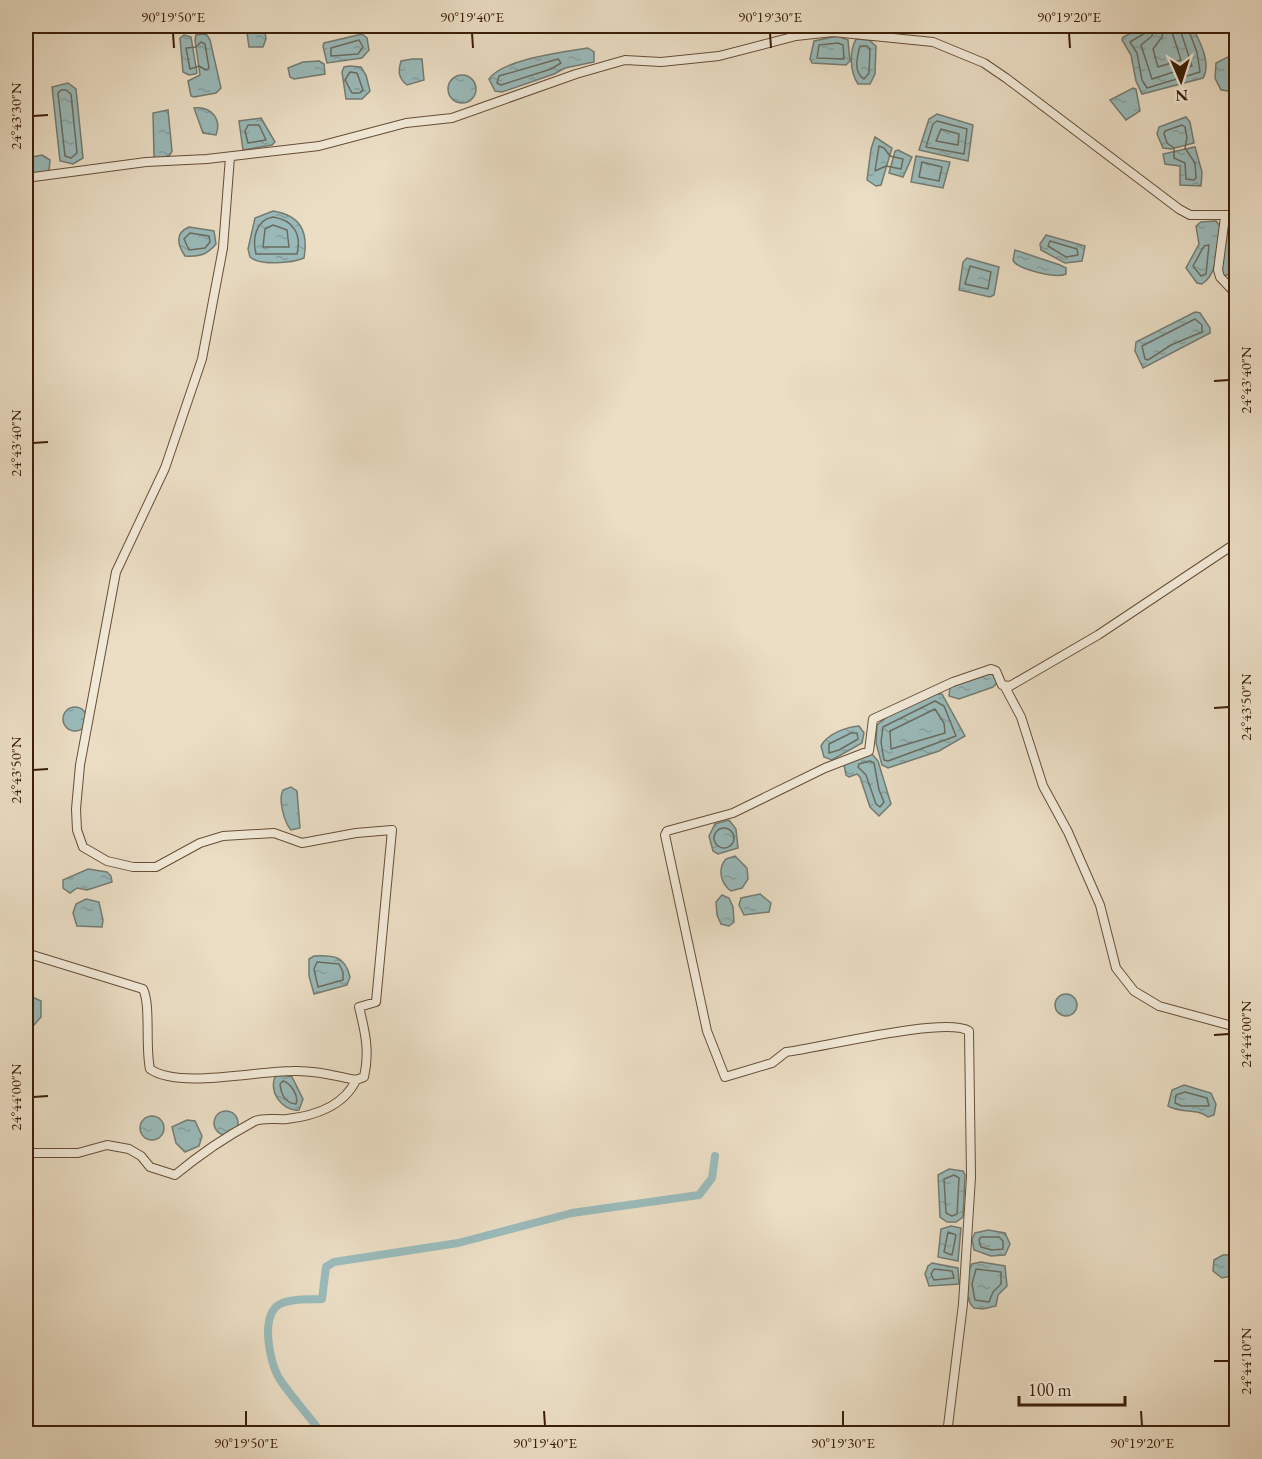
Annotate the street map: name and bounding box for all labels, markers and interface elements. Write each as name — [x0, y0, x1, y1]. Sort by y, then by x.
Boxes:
text: 90°19'50"E — [141, 7, 206, 26]
text: 90°19'40"E — [440, 7, 505, 26]
text: 90°19'30"E — [738, 7, 803, 26]
text: 90°19'20"E — [1037, 7, 1102, 26]
north arrow — [1151, 51, 1211, 111]
text: 24°43'30"N — [6, 82, 25, 150]
text: N — [1175, 85, 1189, 106]
text: 24°43'40"N — [1236, 346, 1255, 414]
text: 24°43'40"N — [6, 409, 25, 477]
text: 24°43'50"N — [1236, 673, 1255, 741]
text: 24°43'50"N — [6, 736, 25, 804]
text: 24°44'00"N — [1236, 1000, 1255, 1068]
text: 24°44'00"N — [6, 1063, 25, 1131]
text: 24°44'10"N — [1236, 1327, 1255, 1395]
scale bar — [1019, 1369, 1126, 1407]
text: 100 m — [1028, 1378, 1072, 1401]
text: 90°19'50"E — [214, 1433, 279, 1452]
text: 90°19'40"E — [513, 1433, 578, 1452]
text: 90°19'30"E — [811, 1433, 876, 1452]
text: 90°19'20"E — [1110, 1433, 1175, 1452]

